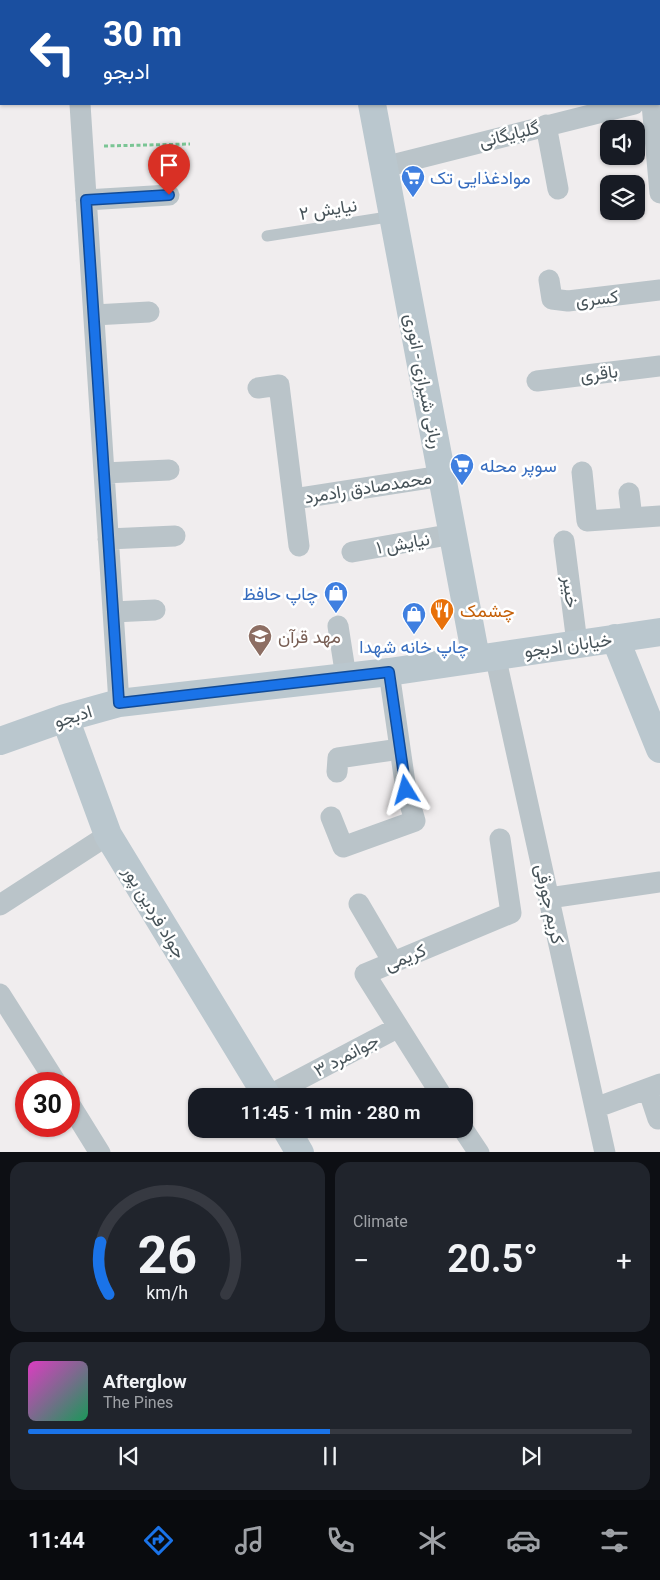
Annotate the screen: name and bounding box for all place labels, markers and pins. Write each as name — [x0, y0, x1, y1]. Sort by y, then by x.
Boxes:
pin — [148, 144, 190, 195]
supermarket icon: موادغذایی تک — [400, 164, 426, 198]
place label: موادغذایی تک — [430, 167, 531, 189]
supermarket icon: سوپر محله — [449, 452, 475, 486]
place label: سوپر محله — [480, 455, 557, 478]
shop icon: چاپ حافظ — [323, 580, 349, 614]
place label: چاپ حافظ — [242, 583, 318, 606]
restaurant icon: چشمک — [429, 597, 455, 631]
place label: چشمک — [460, 600, 515, 623]
shop icon: چاپ خانه شهدا — [401, 601, 427, 635]
school or university icon: مهد قرآن — [247, 623, 273, 657]
place label: مهد قرآن — [278, 626, 341, 648]
place label: چاپ خانه شهدا — [359, 636, 469, 659]

